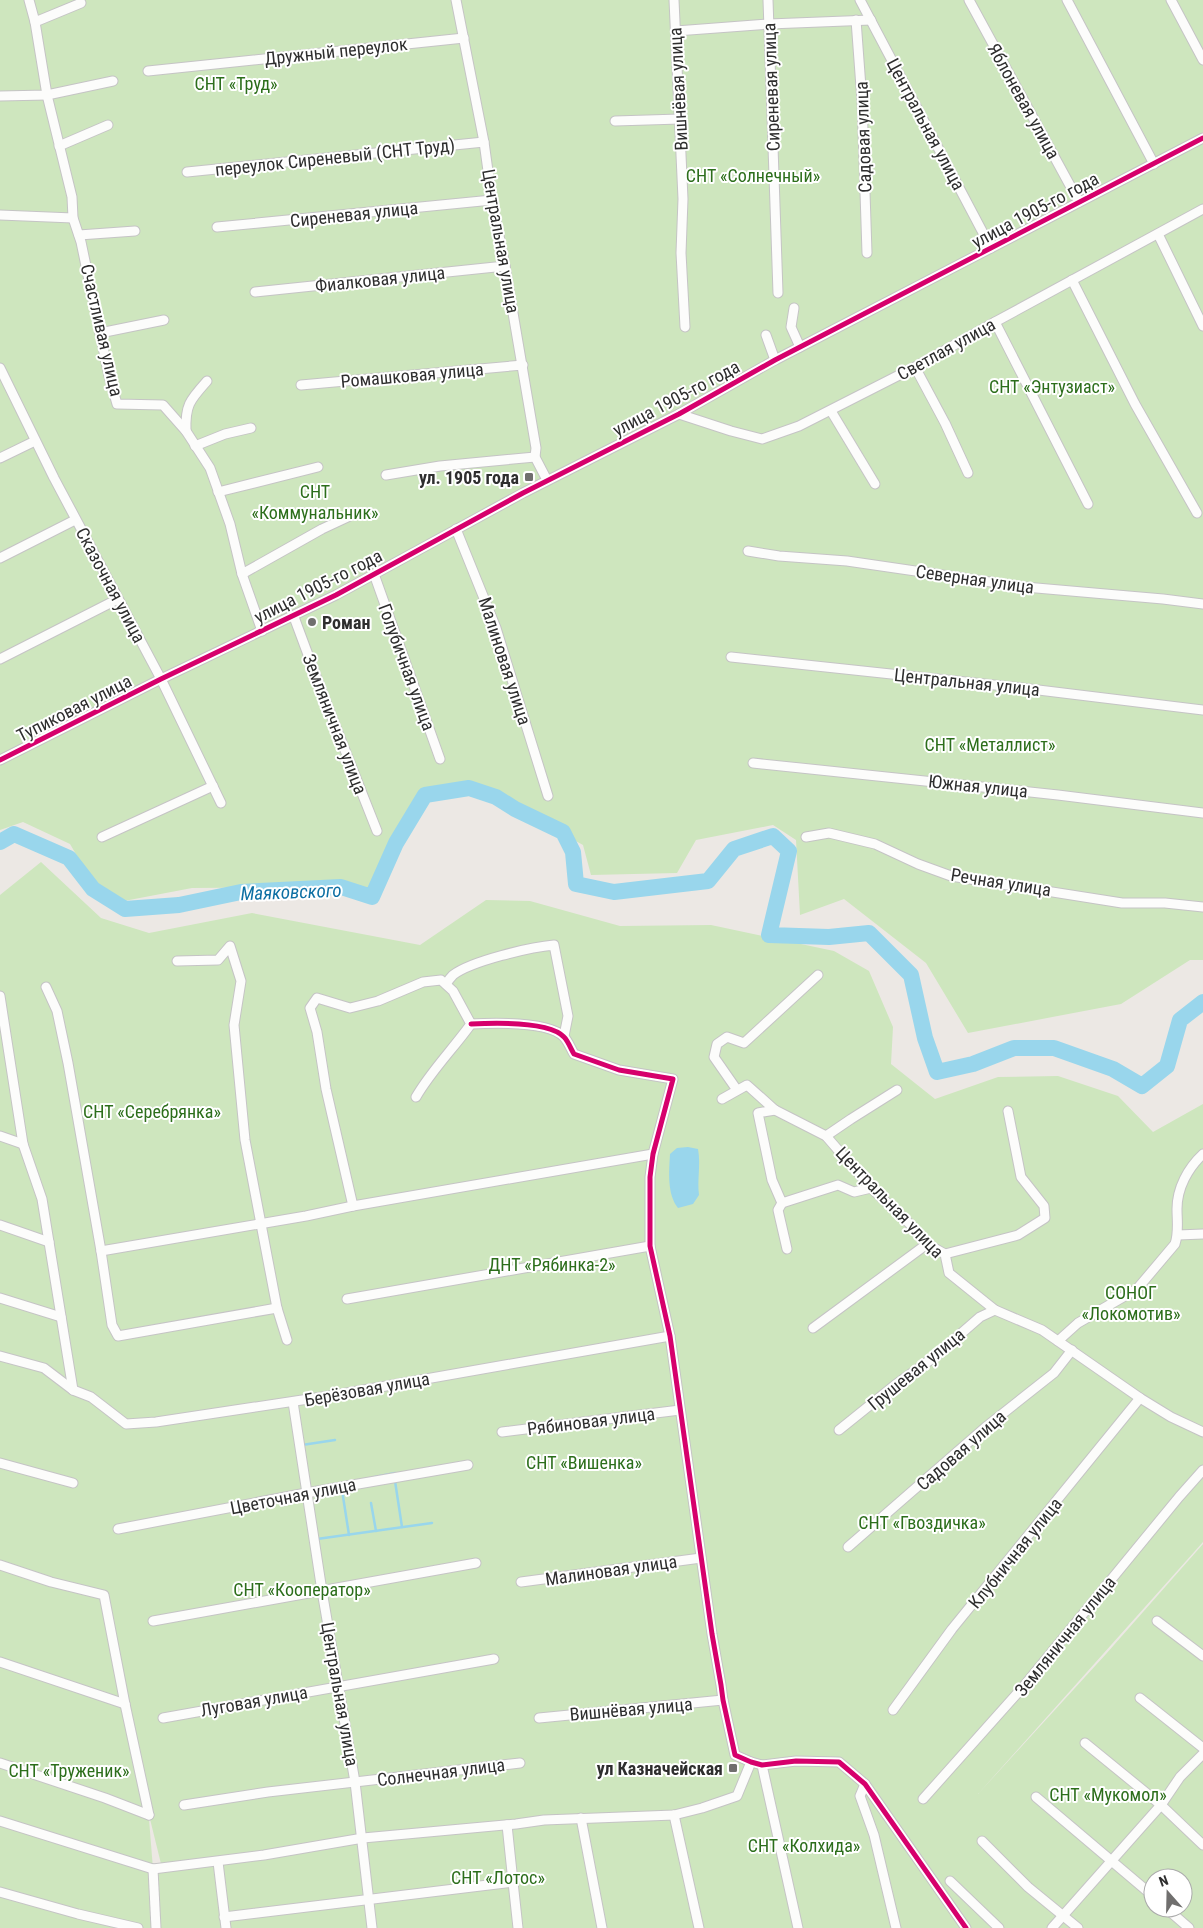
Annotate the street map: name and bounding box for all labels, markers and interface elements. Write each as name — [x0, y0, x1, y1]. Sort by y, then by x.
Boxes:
street label: Сиреневая улица — [758, 23, 784, 151]
street label: Вишнёвая улица — [664, 27, 692, 151]
street label: Дружный переулок — [263, 33, 409, 69]
street label: Яблоневая улица — [984, 40, 1064, 162]
street label: Центральная улица — [882, 55, 970, 193]
park label: СНТ «Труд» — [194, 73, 278, 94]
street label: Садовая улица — [851, 81, 875, 193]
street label: переулок Сиреневый (СНТ Труд) — [214, 134, 456, 181]
park label: СНТ «Солнечный» — [686, 165, 820, 186]
street label: Центральная улица — [478, 167, 524, 315]
street label: улица 1905-го года — [968, 168, 1102, 252]
street label: Сиреневая улица — [289, 197, 419, 231]
street label: Счастливая улица — [77, 262, 127, 398]
street label: Фиалковая улица — [314, 262, 446, 296]
street label: Светлая улица — [893, 313, 999, 385]
street label: улица 1905-го года — [609, 356, 743, 440]
street label: Ромашковая улица — [340, 358, 484, 392]
park label: СНТ «Энтузиаст» — [989, 376, 1115, 397]
place label: ул. 1905 года — [419, 467, 519, 488]
marker: ул. 1905 года — [523, 471, 535, 483]
park label: СНТ «Коммунальник» — [251, 481, 379, 523]
street label: Сказочная улица — [72, 524, 150, 646]
street label: улица 1905-го года — [251, 545, 385, 627]
street label: Северная улица — [915, 560, 1035, 598]
street label: Малиновая улица — [474, 595, 536, 727]
street label: Голубичная улица — [374, 601, 440, 733]
place label: Роман — [322, 612, 370, 633]
marker: Роман — [306, 616, 318, 628]
street label: Земляничная улица — [299, 651, 371, 797]
street label: Центральная улица — [893, 664, 1041, 700]
street label: Тупиковая улица — [13, 670, 135, 746]
park label: СНТ «Металлист» — [925, 734, 1055, 755]
street label: Южная улица — [927, 770, 1029, 802]
street label: Речная улица — [949, 864, 1053, 900]
water label: Маяковского — [240, 879, 342, 905]
park label: СНТ «Серебрянка» — [83, 1101, 221, 1122]
street label: Центральная улица — [832, 1142, 948, 1262]
park label: ДНТ «Рябинка-2» — [488, 1254, 616, 1275]
park label: СОНОГ «Локомотив» — [1081, 1282, 1181, 1324]
street label: Грушевая улица — [863, 1324, 969, 1414]
street label: Берёзовая улица — [303, 1368, 431, 1410]
street label: Рябиновая улица — [526, 1403, 656, 1439]
street label: Садовая улица — [912, 1405, 1010, 1495]
park label: СНТ «Вишенка» — [526, 1452, 642, 1473]
street label: Цветочная улица — [228, 1473, 358, 1519]
street label: Клубничная улица — [964, 1493, 1066, 1613]
park label: СНТ «Гвоздичка» — [858, 1512, 986, 1533]
street label: Малиновая улица — [544, 1550, 678, 1590]
street label: Земляничная улица — [1010, 1572, 1120, 1700]
park label: СНТ «Кооператор» — [233, 1579, 371, 1600]
street label: Центральная улица — [317, 1620, 363, 1768]
street label: Луговая улица — [199, 1681, 309, 1721]
street label: Вишнёвая улица — [569, 1693, 693, 1725]
street label: Солнечная улица — [376, 1754, 506, 1790]
place label: ул Казначейская — [597, 1758, 723, 1779]
park label: СНТ «Труженик» — [8, 1760, 130, 1781]
marker: ул Казначейская — [727, 1762, 739, 1774]
park label: СНТ «Мукомол» — [1049, 1784, 1167, 1805]
park label: СНТ «Колхида» — [748, 1835, 860, 1856]
park label: СНТ «Лотос» — [451, 1867, 545, 1888]
north arrow — [1143, 1868, 1193, 1918]
text: N — [1157, 1872, 1170, 1890]

